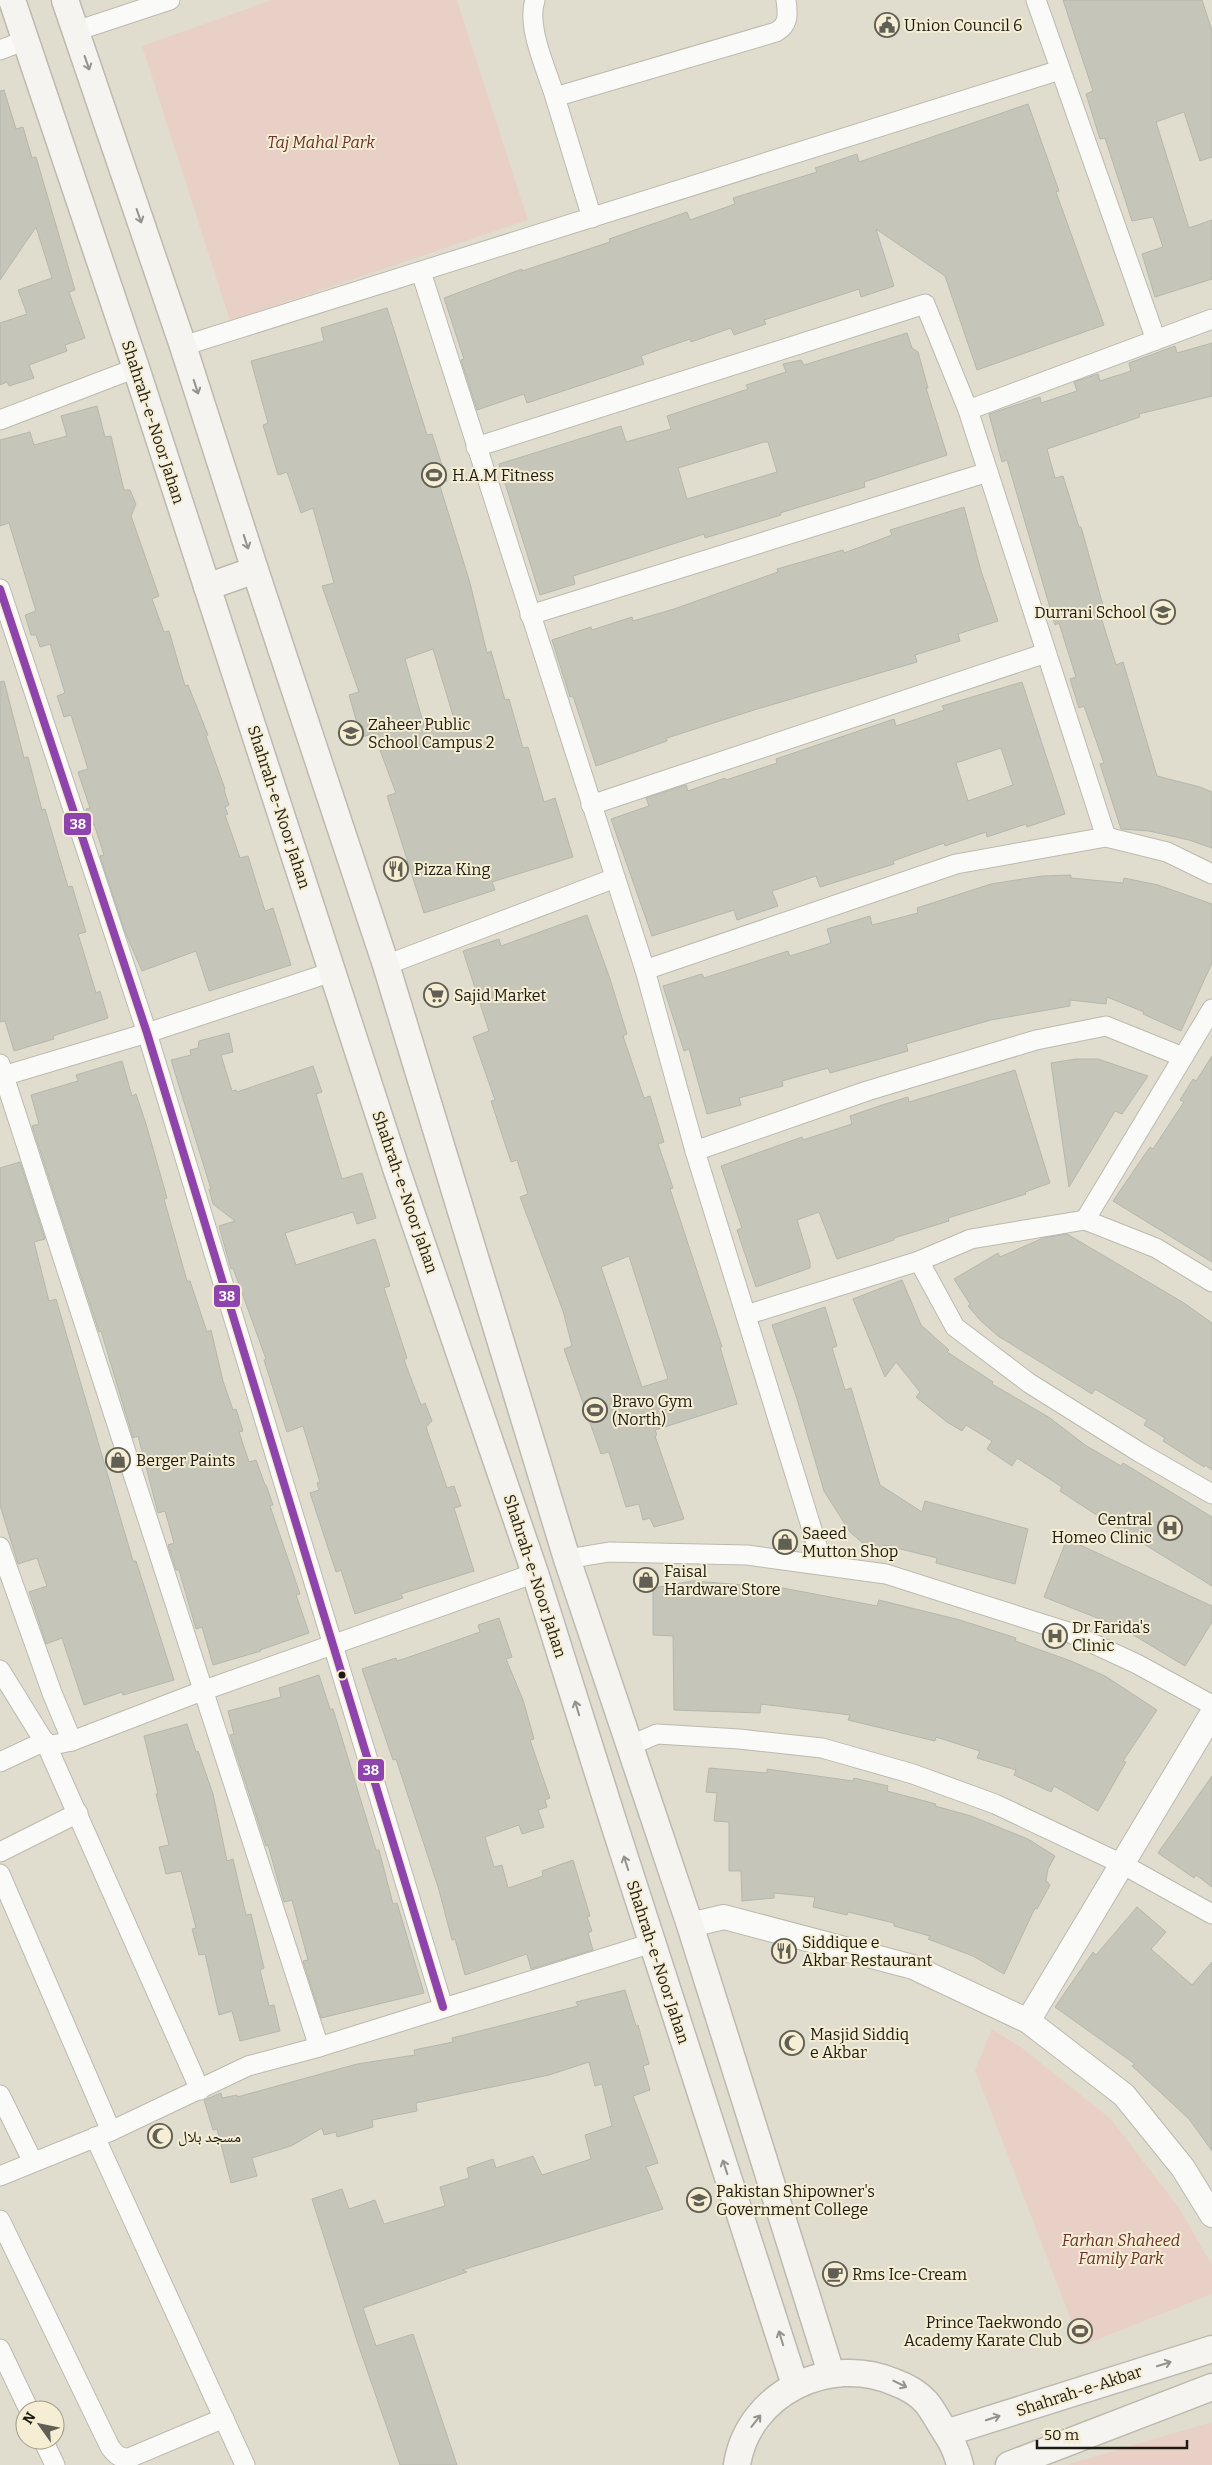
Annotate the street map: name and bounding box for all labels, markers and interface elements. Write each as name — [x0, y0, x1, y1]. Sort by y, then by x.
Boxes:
public building icon: Union Council 6 — [874, 12, 900, 38]
place label: Union Council 6 — [904, 16, 1023, 35]
one-way arrow — [82, 54, 92, 70]
park label: Taj Mahal Park — [267, 133, 375, 152]
one-way arrow — [135, 208, 144, 224]
street label: Shahrah-e-Noor Jahan — [118, 338, 188, 506]
one-way arrow — [192, 379, 202, 395]
sports icon: H.A.M Fitness — [421, 462, 447, 488]
place label: H.A.M Fitness — [452, 466, 554, 485]
one-way arrow — [241, 534, 251, 550]
school or university icon: Durrani School — [1150, 599, 1176, 625]
place label: Durrani School — [1034, 603, 1146, 622]
place label: Zaheer Public School Campus 2 — [368, 715, 494, 752]
school or university icon: Zaheer Public School Campus 2 — [338, 720, 364, 746]
street label: Shahrah-e-Noor Jahan — [244, 723, 314, 891]
line badge: 38 — [63, 812, 92, 836]
text: 38 — [70, 816, 86, 833]
restaurant icon: Pizza King — [383, 856, 409, 882]
place label: Pizza King — [414, 860, 490, 879]
supermarket icon: Sajid Market — [423, 982, 449, 1008]
place label: Sajid Market — [454, 986, 547, 1005]
street label: Shahrah-e-Noor Jahan — [368, 1108, 442, 1276]
line badge: 38 — [213, 1284, 241, 1308]
text: 38 — [219, 1288, 235, 1305]
place label: Bravo Gym (North) — [612, 1392, 693, 1429]
sports icon: Bravo Gym (North) — [582, 1397, 608, 1423]
shop icon: Berger Paints — [105, 1447, 131, 1473]
place label: Berger Paints — [136, 1451, 235, 1470]
street label: Shahrah-e-Noor Jahan — [500, 1492, 570, 1660]
place label: Central Homeo Clinic — [1052, 1510, 1152, 1547]
hospital icon: Central Homeo Clinic — [1157, 1515, 1183, 1541]
place label: Saeed Mutton Shop — [802, 1524, 898, 1561]
shop icon: Saeed Mutton Shop — [772, 1529, 798, 1555]
place label: Faisal Hardware Store — [664, 1562, 781, 1599]
shop icon: Faisal Hardware Store — [633, 1567, 659, 1593]
place label: Dr Farida's Clinic — [1072, 1618, 1150, 1655]
hospital icon: Dr Farida's Clinic — [1042, 1623, 1068, 1649]
unlabelled marker — [337, 1670, 347, 1680]
one-way arrow — [572, 1700, 582, 1716]
line badge: 38 — [357, 1758, 385, 1782]
text: 38 — [363, 1762, 379, 1779]
one-way arrow — [621, 1856, 630, 1871]
street label: Shahrah-e-Noor Jahan — [623, 1878, 693, 2046]
place label: Siddique e Akbar Restaurant — [802, 1933, 933, 1970]
restaurant icon: Siddique e Akbar Restaurant — [771, 1938, 797, 1964]
place label: Masjid Siddiq e Akbar — [810, 2025, 910, 2062]
mosque icon: Masjid Siddiq e Akbar — [779, 2030, 805, 2056]
mosque icon: مسجد بلال — [147, 2123, 173, 2149]
place label: مسجد بلال — [178, 2127, 241, 2147]
one-way arrow — [720, 2160, 730, 2176]
place label: Pakistan Shipowner's Government College — [716, 2182, 875, 2219]
school or university icon: Pakistan Shipowner's Government College — [686, 2187, 712, 2213]
park label: Farhan Shaheed Family Park — [1062, 2231, 1180, 2268]
cafe icon: Rms Ice-Cream — [822, 2261, 848, 2287]
place label: Rms Ice-Cream — [852, 2265, 967, 2284]
place label: Prince Taekwondo Academy Karate Club — [904, 2313, 1062, 2350]
sports icon: Prince Taekwondo Academy Karate Club — [1067, 2318, 1093, 2344]
one-way arrow — [776, 2331, 786, 2347]
one-way arrow — [1156, 2359, 1172, 2369]
street label: Shahrah-e-Akbar — [1014, 2362, 1144, 2420]
one-way arrow — [892, 2380, 907, 2390]
north arrow — [15, 2400, 65, 2450]
text: N — [19, 2409, 40, 2427]
one-way arrow — [984, 2413, 1000, 2423]
one-way arrow — [751, 2415, 762, 2428]
scale bar — [1037, 2418, 1187, 2450]
text: 50 m — [1044, 2426, 1080, 2444]

